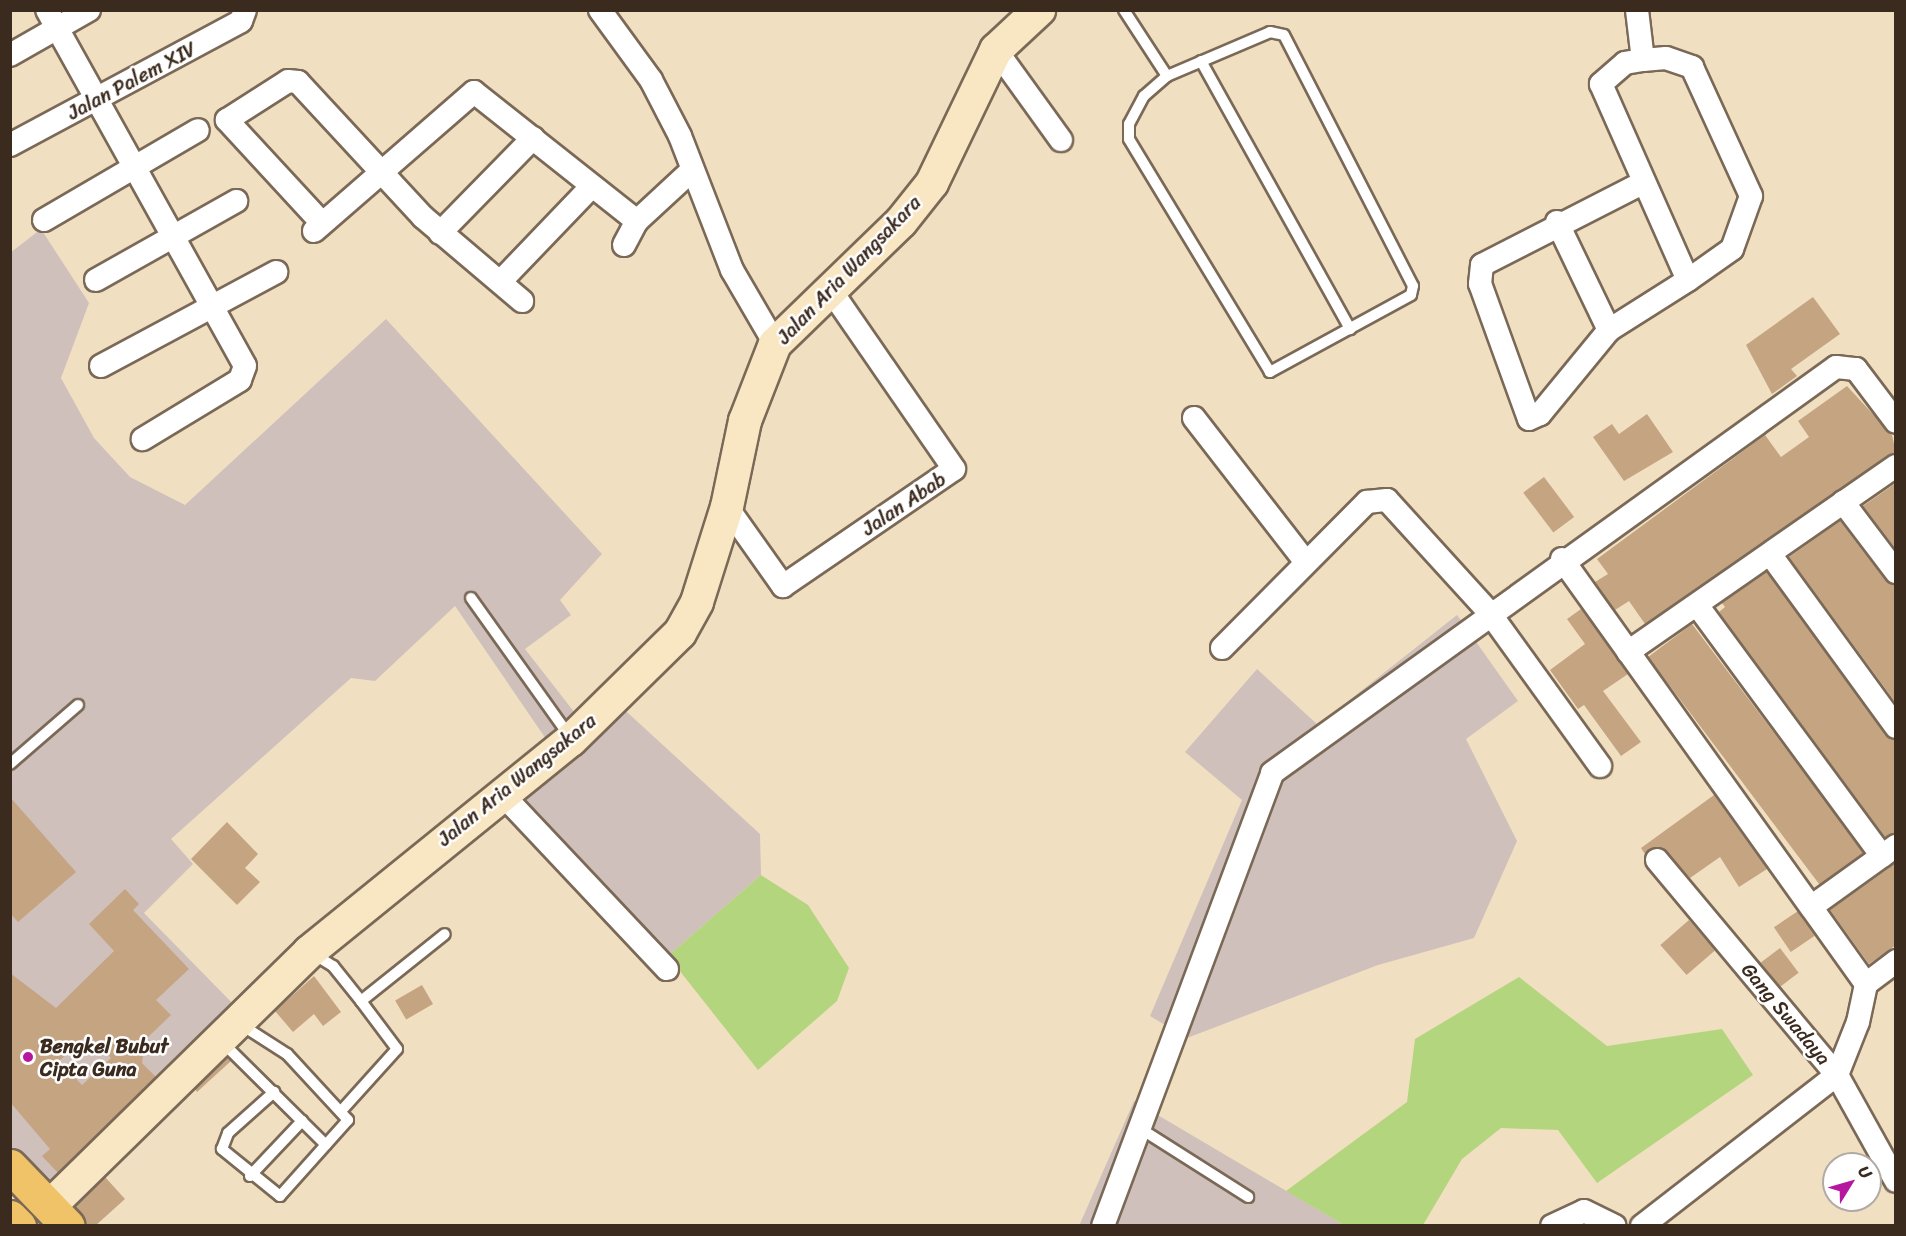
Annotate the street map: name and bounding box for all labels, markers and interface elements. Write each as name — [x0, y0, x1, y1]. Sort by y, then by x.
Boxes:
street label: Jalan Palem XIV — [63, 37, 201, 125]
street label: Jalan Aria Wangsakara — [772, 191, 926, 349]
street label: Jalan Abab — [858, 467, 950, 541]
street label: Jalan Aria Wangsakara — [433, 709, 601, 851]
street label: Gang Swadaya — [1736, 958, 1836, 1070]
place label: Bengkel Bubut Cipta Guna — [40, 1034, 169, 1081]
marker: Bengkel Bubut Cipta Guna — [21, 1050, 35, 1064]
north arrow — [1822, 1152, 1882, 1212]
text: U — [1850, 1159, 1880, 1185]

